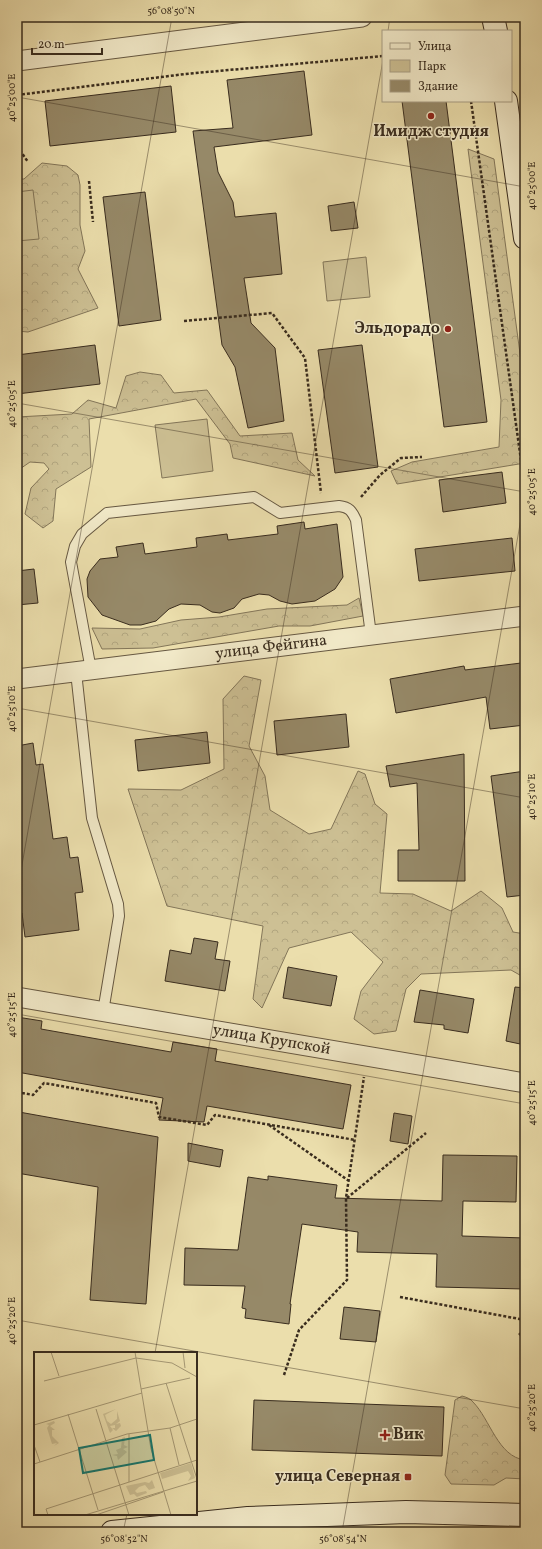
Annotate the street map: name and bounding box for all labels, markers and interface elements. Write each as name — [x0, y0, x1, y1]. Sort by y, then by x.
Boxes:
text: 56°08'50"N — [147, 4, 195, 18]
scale bar — [32, 30, 102, 56]
legend — [382, 30, 512, 102]
text: 20 m — [38, 37, 65, 53]
text: Улица — [418, 39, 451, 55]
text: Парк — [418, 59, 446, 75]
text: 40°25'00"E — [5, 74, 19, 122]
text: Здание — [418, 79, 458, 95]
marker: Имидж студия — [426, 111, 436, 121]
place label: Имидж студия — [373, 121, 489, 143]
text: 40°25'00"E — [525, 162, 539, 210]
place label: Эльдорадо — [354, 318, 440, 340]
marker: Эльдорадо — [443, 324, 453, 334]
text: 40°25'05"E — [5, 380, 19, 428]
text: 40°25'05"E — [525, 468, 539, 516]
street label: улица Фейгина — [214, 630, 328, 665]
text: 40°25'10"E — [5, 686, 19, 732]
text: 40°25'10"E — [525, 774, 539, 820]
text: 40°25'15"E — [5, 992, 19, 1038]
street label: улица Крупской — [211, 1019, 332, 1061]
text: 40°25'15"E — [525, 1080, 539, 1126]
text: 40°25'20"E — [5, 1297, 19, 1345]
inset map — [34, 1352, 197, 1515]
text: 40°25'20"E — [525, 1384, 539, 1432]
place label: Вик — [393, 1424, 424, 1446]
marker: Вик — [380, 1430, 390, 1440]
place label: улица Северная — [275, 1466, 400, 1488]
marker: улица Северная — [403, 1472, 413, 1482]
text: 56°08'52"N — [100, 1532, 148, 1546]
text: 56°08'54"N — [319, 1532, 367, 1546]

